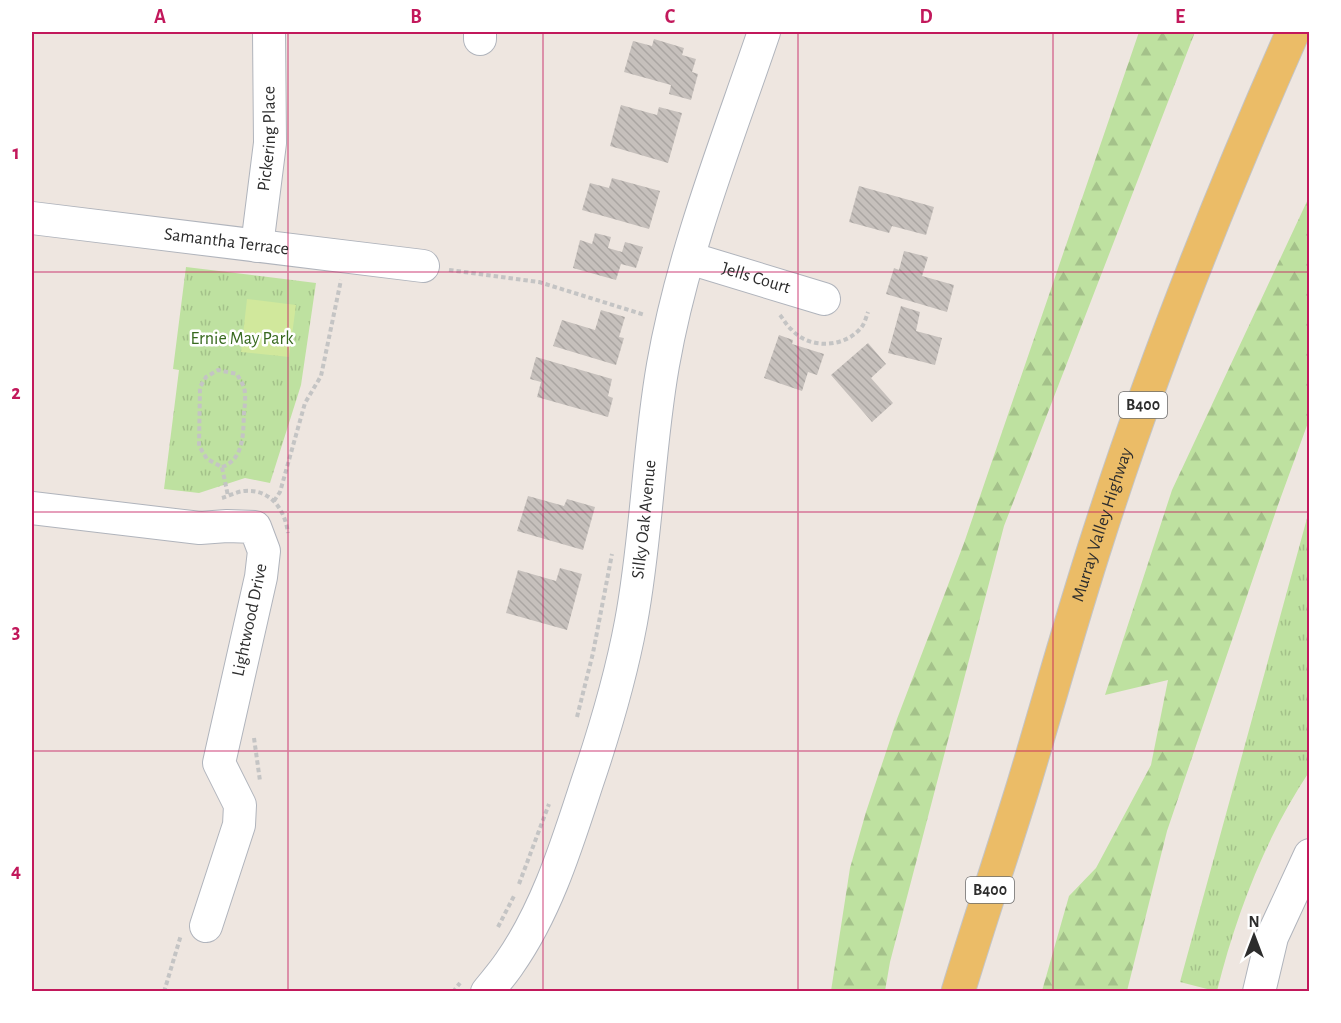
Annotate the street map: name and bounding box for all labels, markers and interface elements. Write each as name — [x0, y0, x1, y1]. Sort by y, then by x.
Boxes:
text: A — [154, 7, 166, 27]
text: B — [410, 7, 422, 27]
text: C — [665, 7, 676, 27]
text: D — [919, 7, 933, 27]
text: E — [1175, 7, 1185, 27]
street label: Pickering Place — [255, 86, 279, 192]
text: 1 — [12, 143, 20, 163]
street label: Samantha Terrace — [163, 225, 290, 258]
street label: Jells Court — [720, 259, 793, 297]
park label: Ernie May Park — [190, 330, 294, 348]
text: 2 — [11, 383, 21, 403]
road number: B400 — [1119, 392, 1167, 418]
street label: Murray Valley Highway — [1069, 445, 1136, 604]
street label: Silky Oak Avenue — [629, 459, 660, 580]
street label: Lightwood Drive — [229, 562, 271, 678]
text: 3 — [12, 622, 20, 642]
text: 4 — [11, 861, 21, 881]
road number: B400 — [966, 877, 1014, 903]
north arrow — [1224, 906, 1284, 966]
text: N — [1248, 914, 1260, 930]

